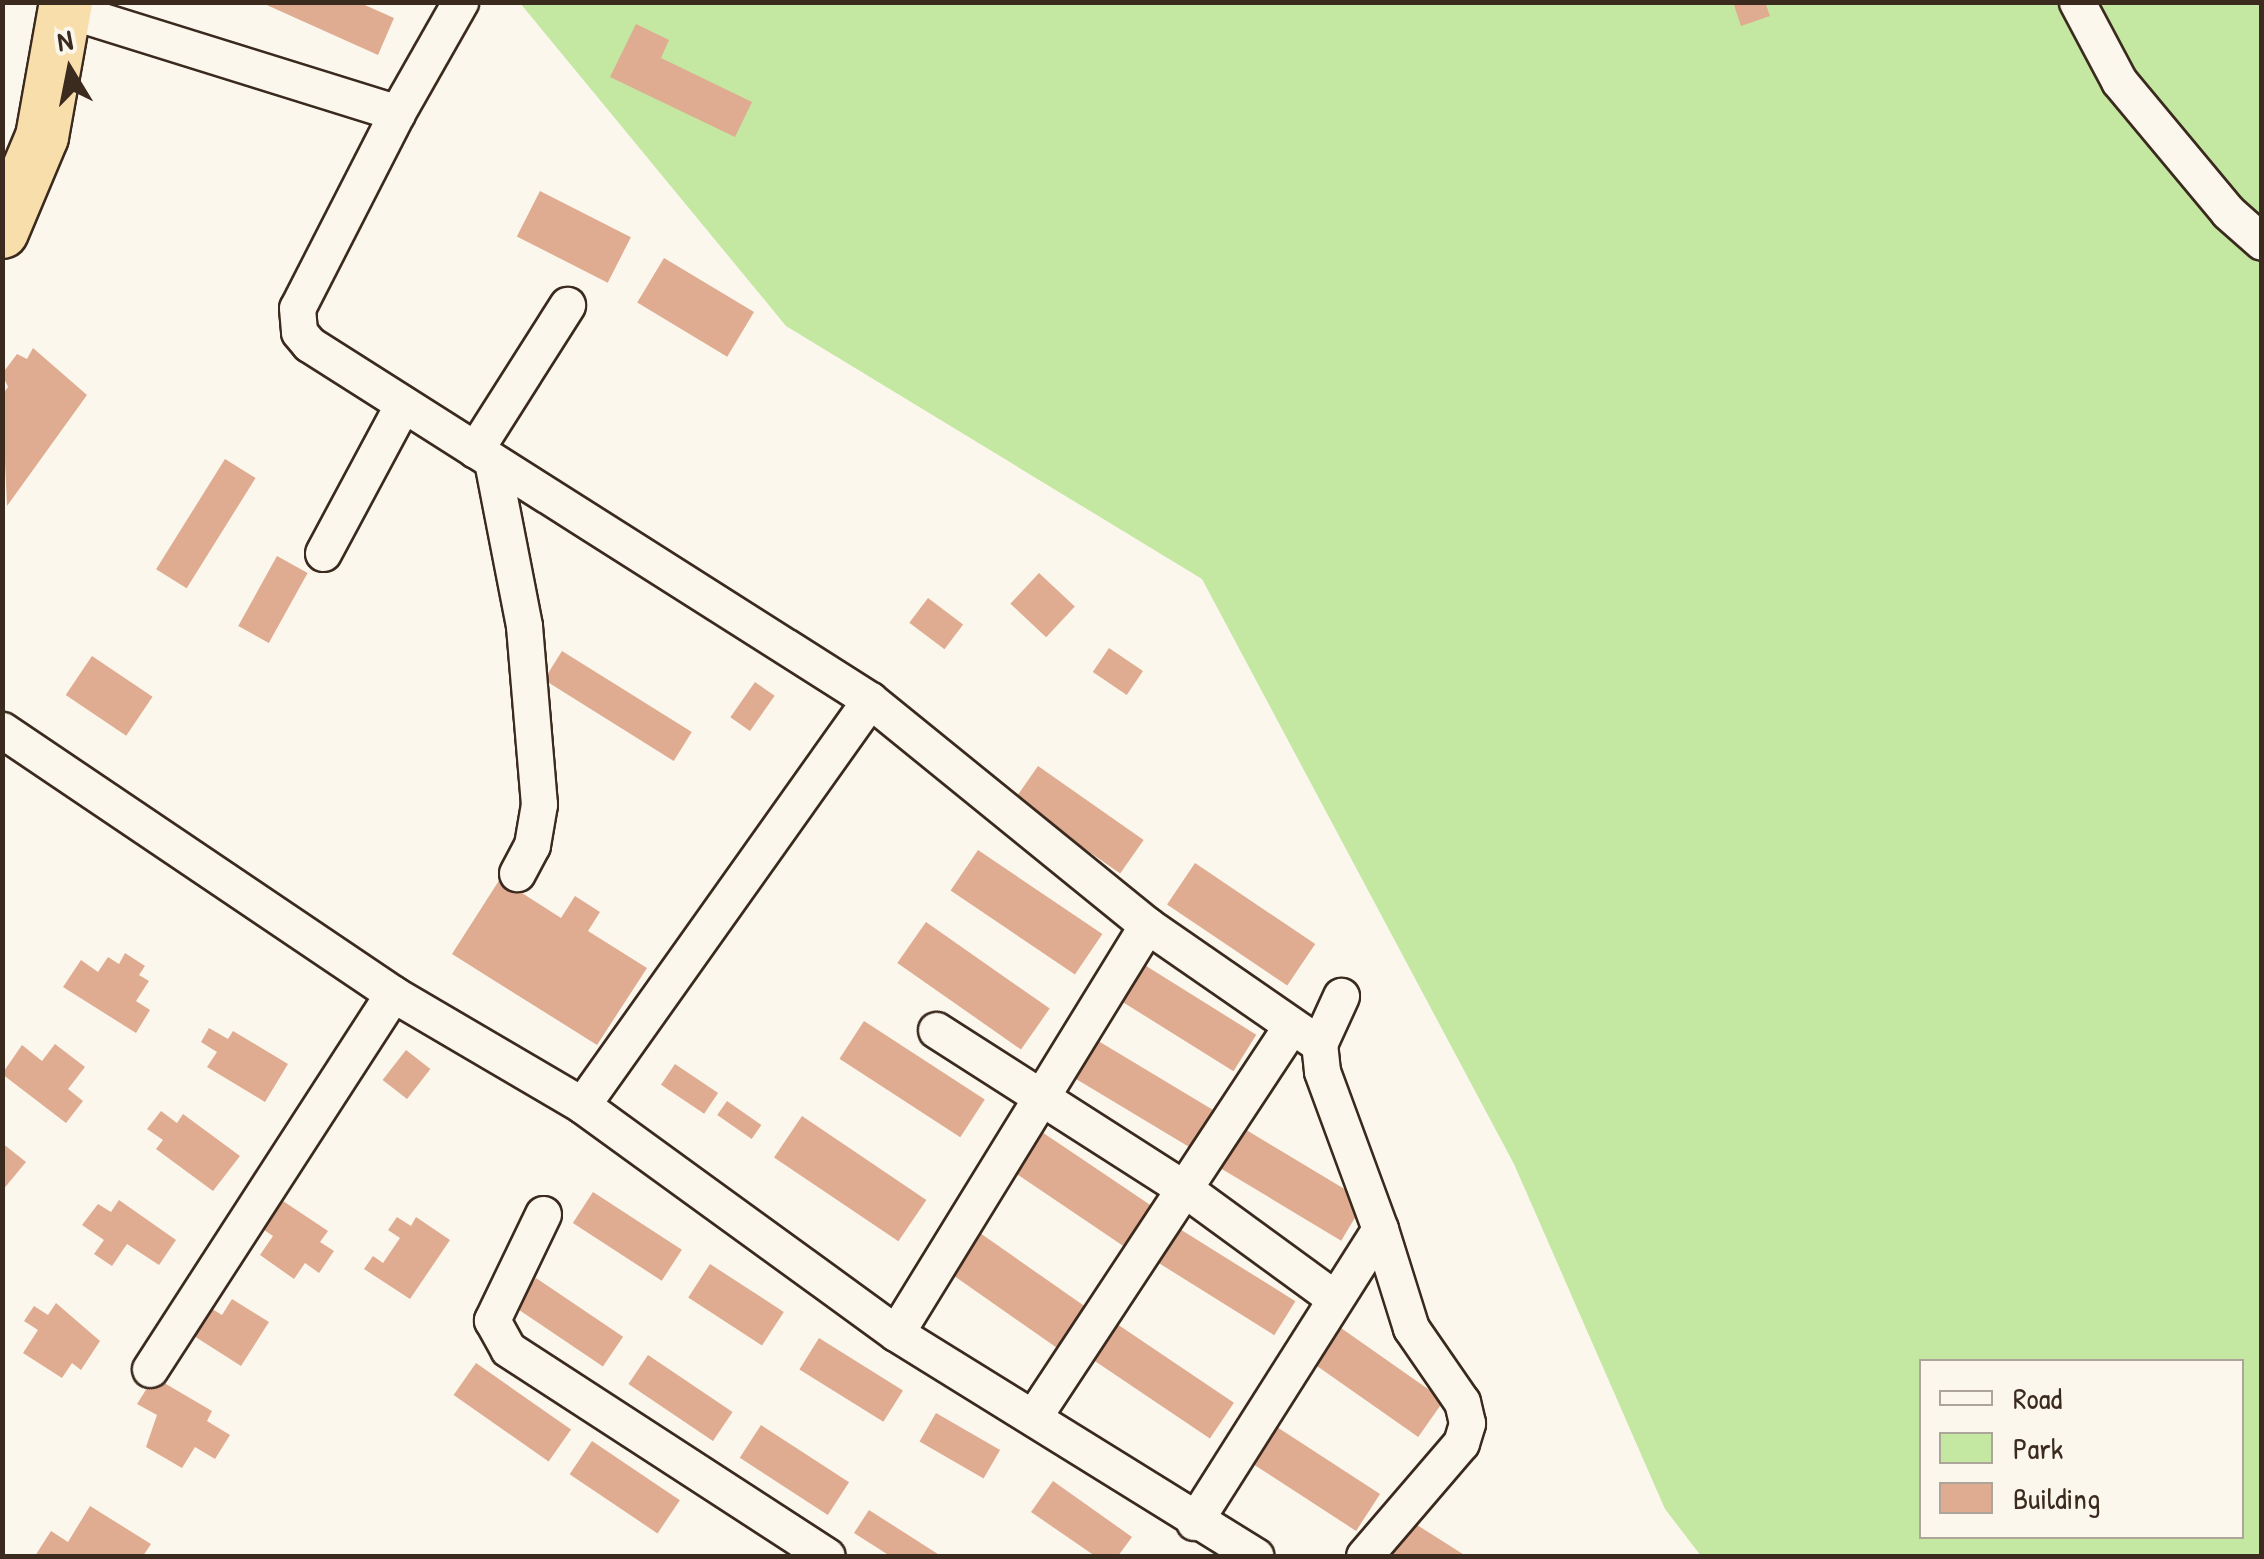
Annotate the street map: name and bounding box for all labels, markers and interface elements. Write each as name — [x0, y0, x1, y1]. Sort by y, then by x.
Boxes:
north arrow — [20, 20, 120, 120]
text: N — [54, 20, 75, 60]
legend — [1919, 1359, 2244, 1539]
text: Road — [2013, 1378, 2062, 1418]
text: Park — [2013, 1428, 2063, 1468]
text: Building — [2013, 1478, 2100, 1518]

